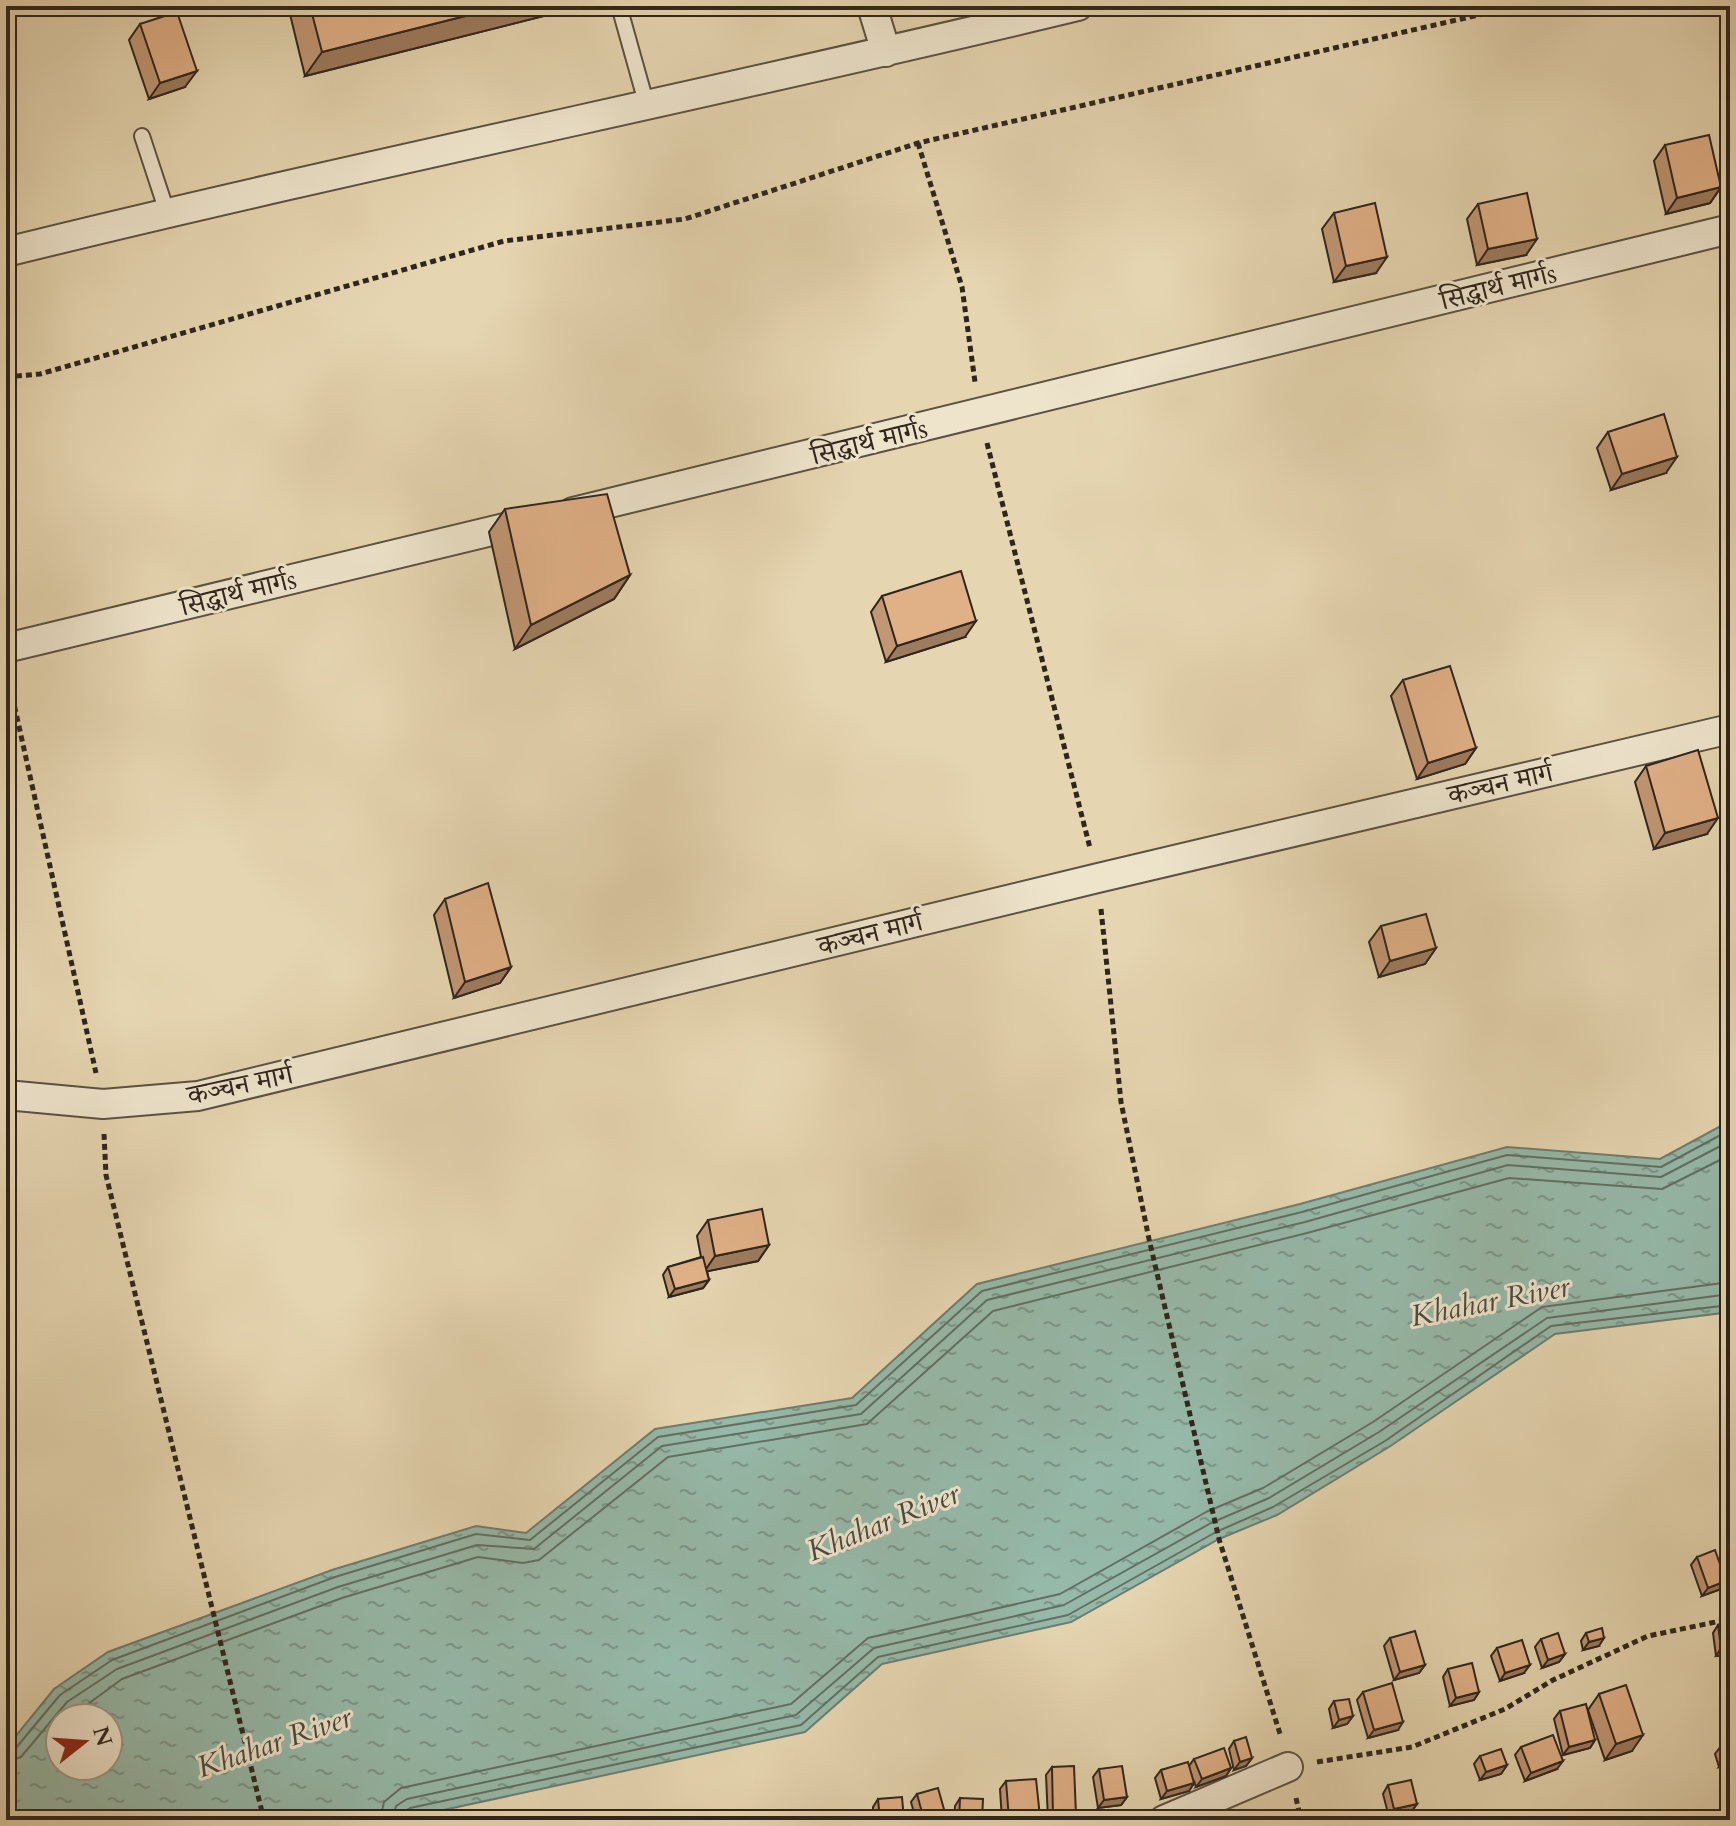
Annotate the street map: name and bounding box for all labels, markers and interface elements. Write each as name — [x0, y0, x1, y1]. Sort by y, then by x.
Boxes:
street label: सिद्धार्थ मार्गs — [1434, 254, 1561, 320]
street label: सिद्धार्थ मार्गs — [805, 409, 932, 475]
street label: सिद्धार्थ मार्गs — [174, 560, 301, 626]
street label: कञ्चन मार्ग — [1442, 753, 1558, 815]
street label: कञ्चन मार्ग — [812, 902, 928, 966]
street label: कञ्चन मार्ग — [182, 1055, 298, 1115]
water label: Khahar River — [1407, 1266, 1574, 1337]
water label: Khahar River — [801, 1473, 967, 1572]
water label: Khahar River — [191, 1696, 358, 1788]
north arrow — [44, 1702, 124, 1782]
text: N — [85, 1723, 119, 1750]

